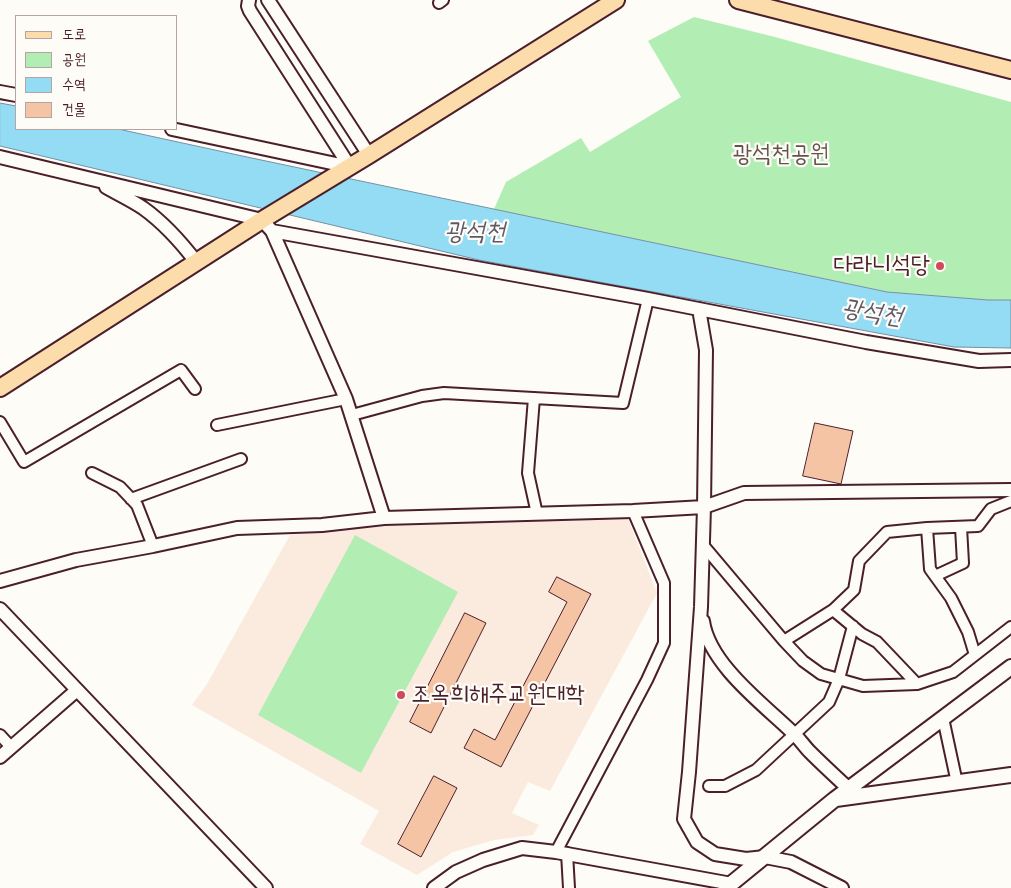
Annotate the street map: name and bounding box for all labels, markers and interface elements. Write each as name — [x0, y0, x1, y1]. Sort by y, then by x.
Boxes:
legend — [15, 15, 178, 130]
text: 도로 — [62, 25, 86, 44]
text: 공원 — [62, 50, 86, 69]
text: 수역 — [62, 75, 86, 94]
text: 건물 — [62, 100, 86, 119]
park label: 광석천공원 — [733, 141, 829, 169]
water label: 광석천 — [445, 217, 505, 247]
place label: 다라니석당 — [833, 252, 930, 280]
marker: 다라니석당 — [934, 260, 946, 272]
water label: 광석천 — [840, 293, 904, 333]
place label: 조옥희해주교원대학 — [411, 681, 585, 709]
marker: 조옥희해주교원대학 — [395, 689, 407, 701]

